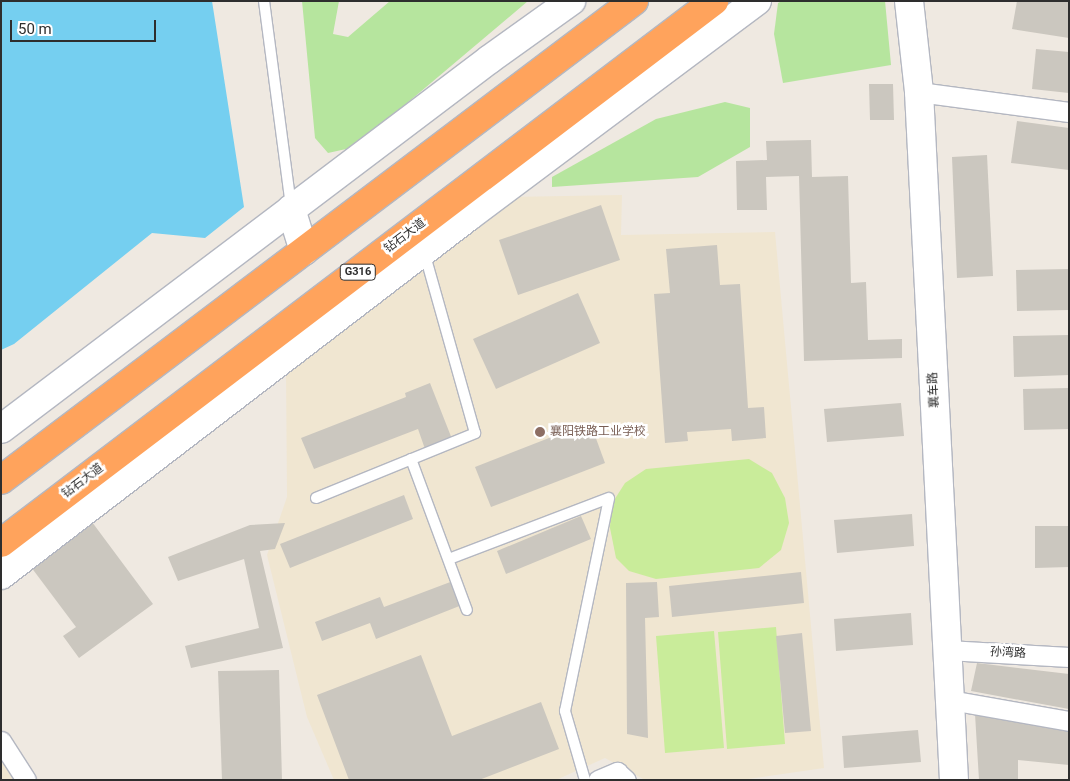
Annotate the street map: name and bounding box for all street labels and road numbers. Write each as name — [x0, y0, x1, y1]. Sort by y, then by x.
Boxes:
street label: 钻石大道 — [381, 216, 429, 256]
road number: G316 — [339, 264, 377, 280]
street label: 襄车路 — [926, 372, 942, 408]
street label: 钻石大道 — [59, 461, 107, 501]
street label: 孙湾路 — [990, 645, 1026, 661]

